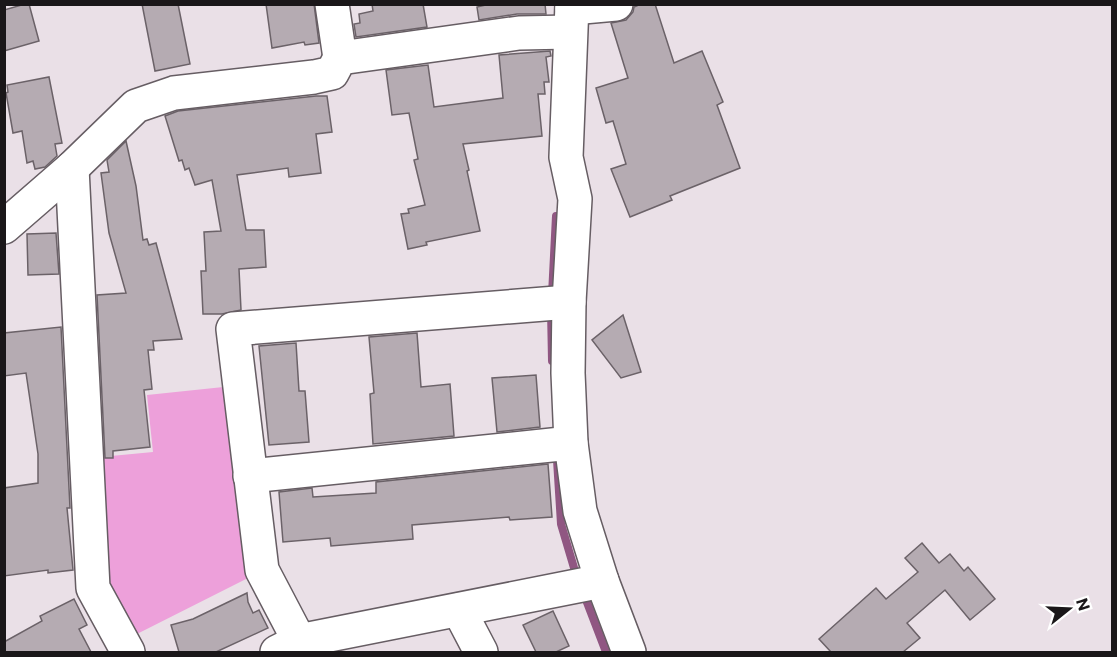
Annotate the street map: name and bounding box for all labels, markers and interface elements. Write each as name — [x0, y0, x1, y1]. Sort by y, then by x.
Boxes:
north arrow — [1039, 579, 1099, 639]
text: N — [1073, 596, 1095, 613]

